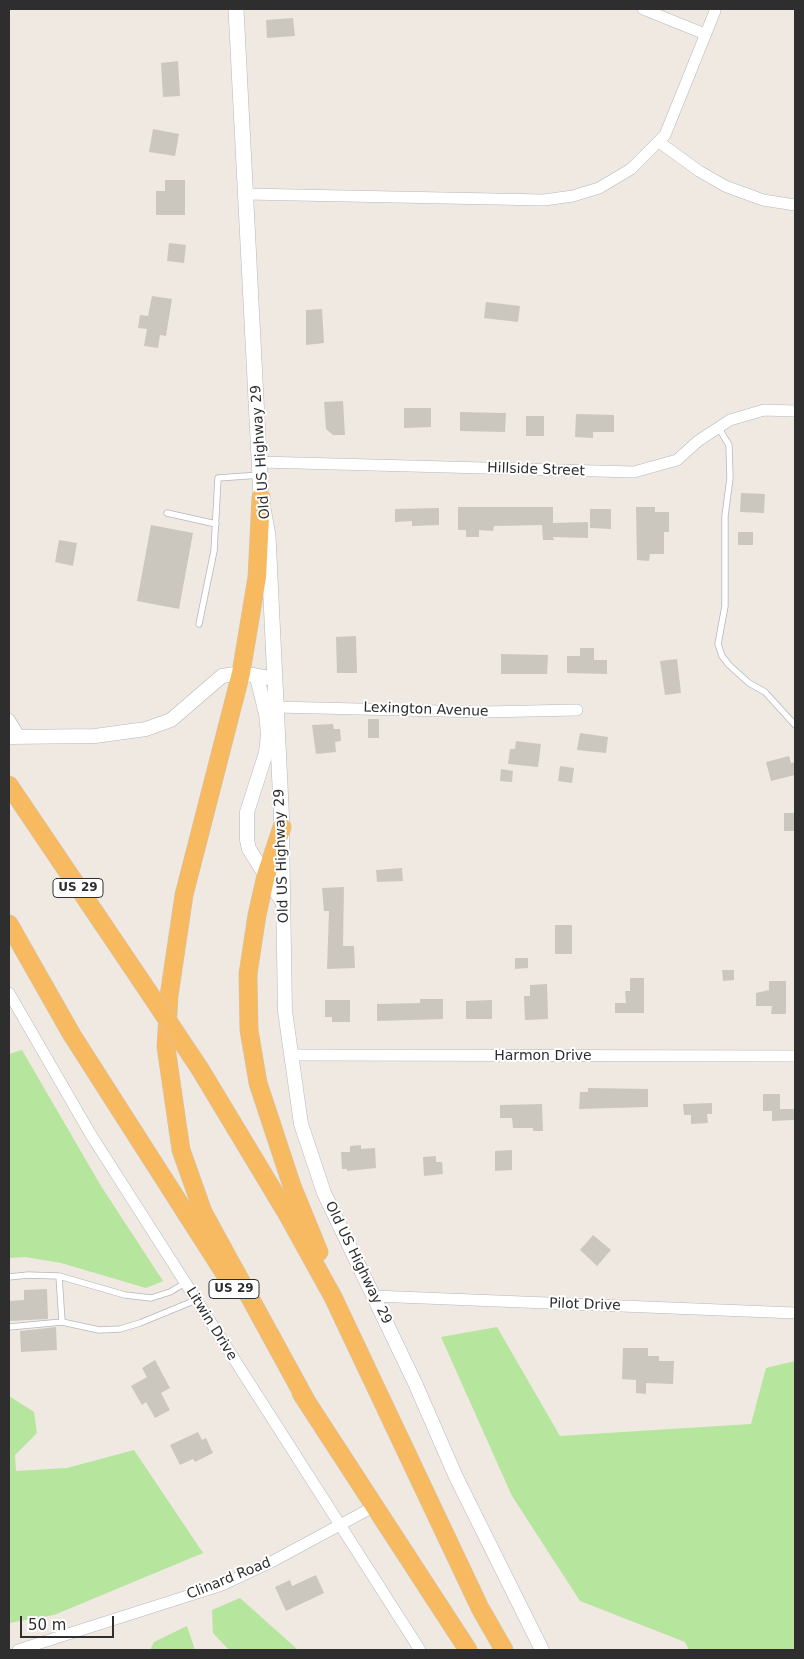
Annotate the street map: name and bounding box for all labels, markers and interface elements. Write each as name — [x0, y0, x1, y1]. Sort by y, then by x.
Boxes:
street label: Old US Highway 29 — [248, 384, 274, 520]
street label: Hillside Street — [487, 460, 585, 480]
street label: Lexington Avenue — [363, 699, 489, 721]
street label: Old US Highway 29 — [271, 788, 293, 924]
road number: US 29 — [53, 878, 103, 898]
street label: Harmon Drive — [494, 1048, 592, 1064]
street label: Old US Highway 29 — [321, 1199, 395, 1327]
road number: US 29 — [209, 1280, 259, 1298]
street label: Litwin Drive — [182, 1284, 240, 1364]
street label: Pilot Drive — [549, 1295, 621, 1315]
street label: Clinard Road — [185, 1555, 273, 1603]
scale bar — [22, 1606, 116, 1638]
text: 50 m — [28, 1616, 66, 1634]

